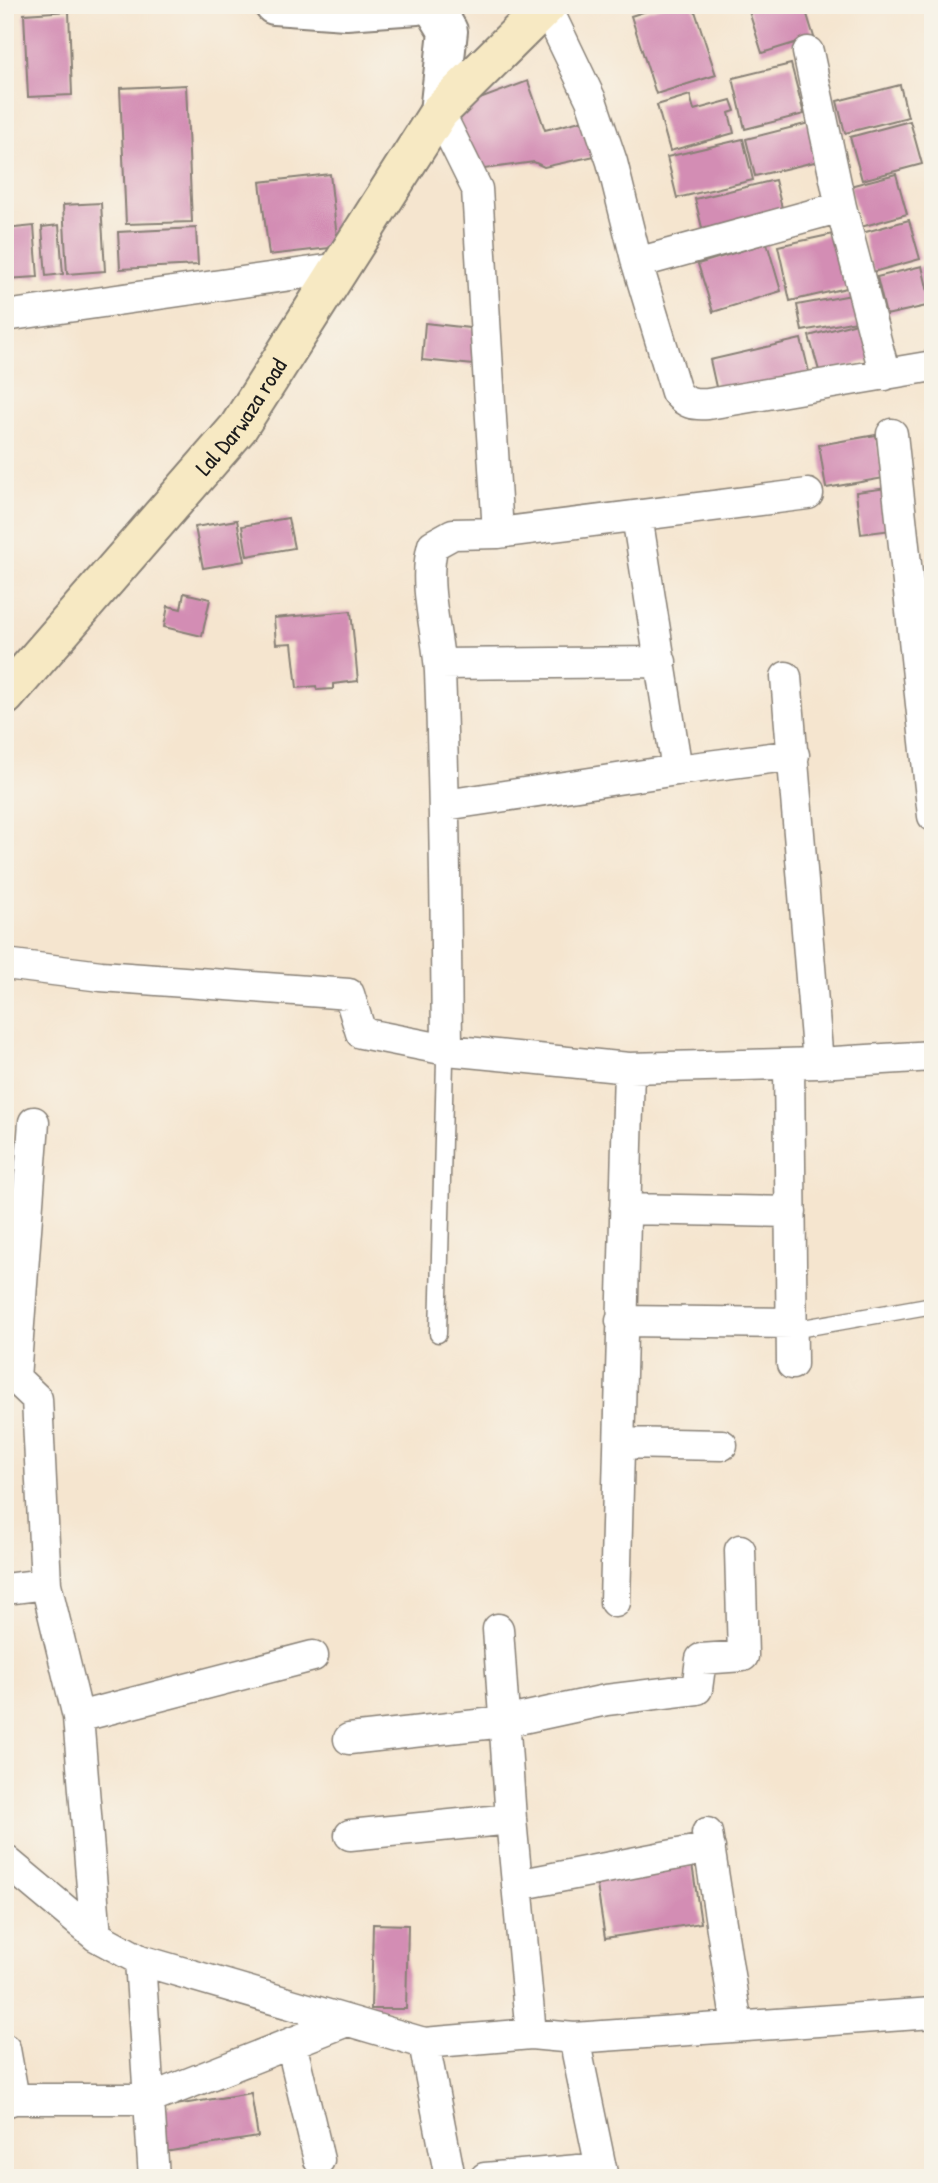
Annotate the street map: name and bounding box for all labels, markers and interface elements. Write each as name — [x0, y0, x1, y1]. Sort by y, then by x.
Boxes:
street label: Lal Darwaza road — [188, 352, 294, 482]

